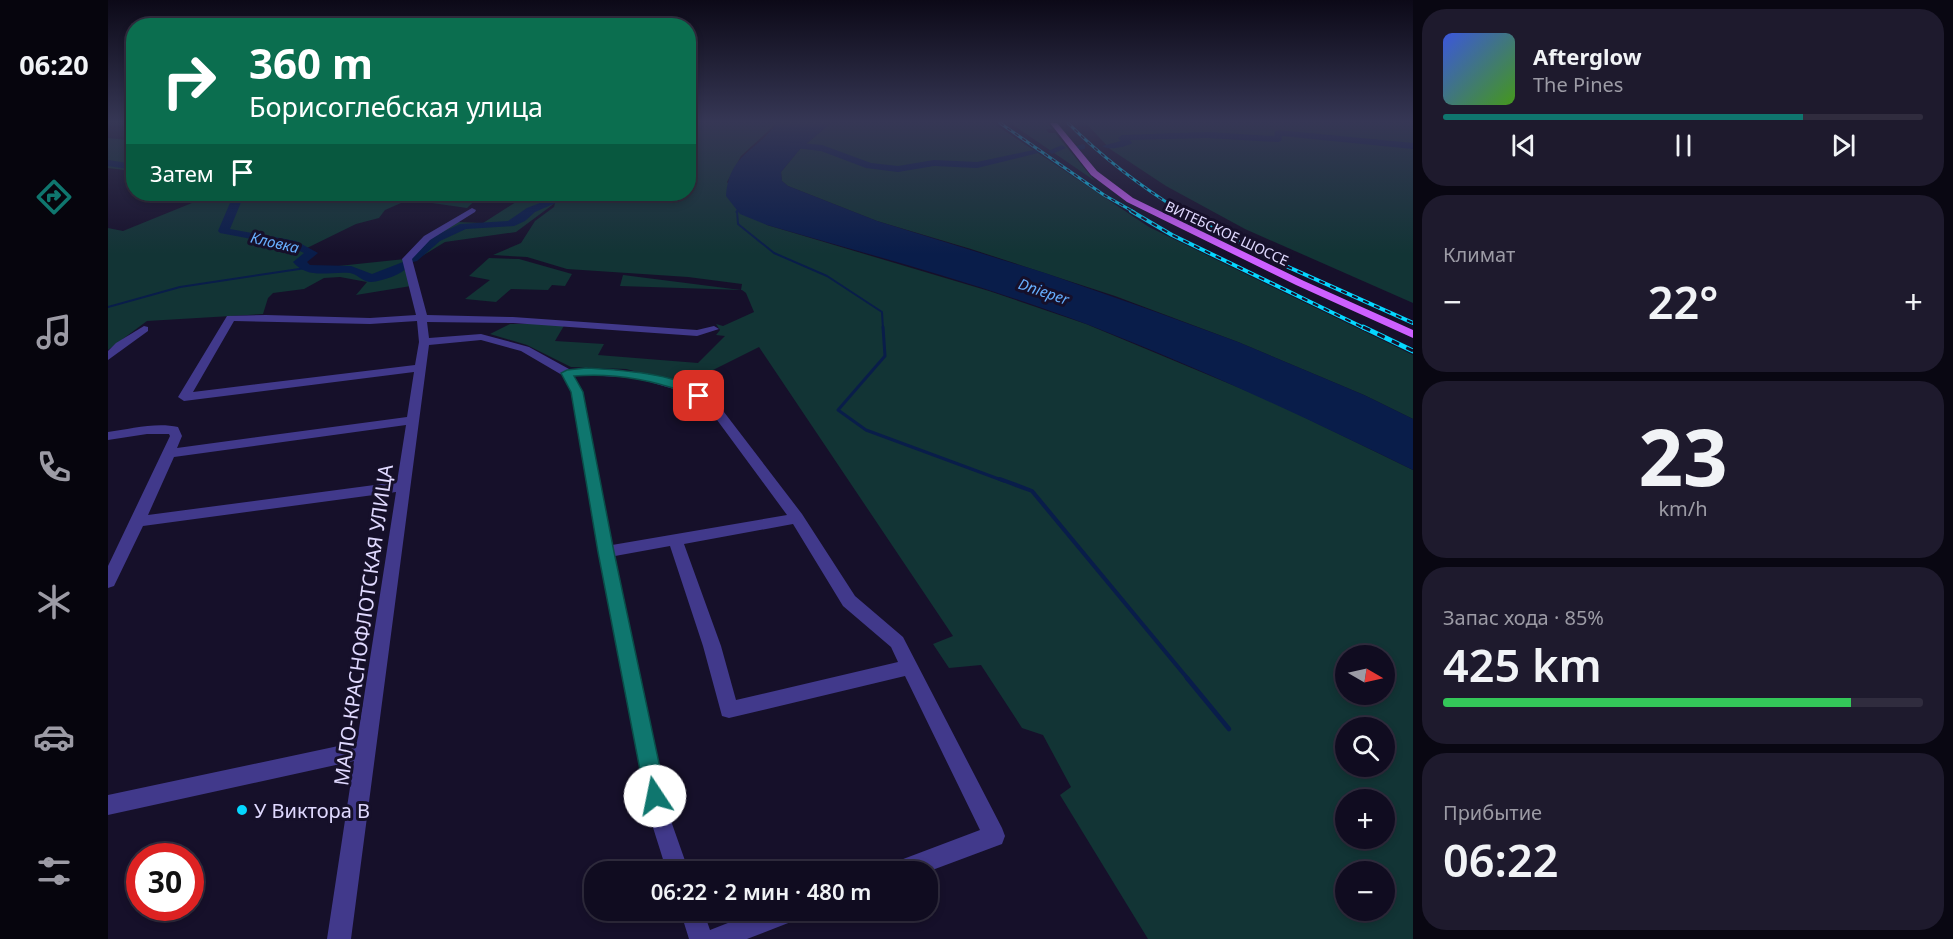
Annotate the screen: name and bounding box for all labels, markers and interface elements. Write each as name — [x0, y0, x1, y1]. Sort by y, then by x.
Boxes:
text: 360 m — [249, 34, 373, 91]
text: Afterglow — [1533, 41, 1642, 71]
icon: right — [150, 42, 228, 120]
text: 06:20 — [19, 46, 89, 83]
text: The Pines — [1533, 71, 1623, 98]
text: Борисоглебская улица — [249, 88, 543, 125]
icon: previous — [1507, 129, 1540, 162]
icon: pause — [1667, 129, 1700, 162]
icon: next — [1827, 129, 1860, 162]
icon: arrive — [226, 156, 259, 189]
text: Затем — [150, 158, 214, 188]
icon: directions — [33, 176, 75, 218]
street label: ВИТЕБСКОЕ ШОССЕ — [1162, 196, 1292, 270]
water label: Кловка — [249, 227, 302, 257]
text: Климат — [1443, 241, 1515, 268]
text: 22° — [1648, 271, 1718, 332]
water label: Dnieper — [1016, 273, 1073, 309]
text: − — [1443, 279, 1462, 324]
text: + — [1904, 279, 1923, 324]
icon: music — [33, 311, 75, 353]
pin — [673, 370, 724, 421]
icon: arrive — [682, 379, 715, 412]
text: 23 — [1638, 403, 1728, 509]
icon: phone — [33, 446, 75, 488]
street label: МАЛО-КРАСНОФЛОТСКАЯ УЛИЦА — [327, 463, 399, 787]
text: km/h — [1658, 495, 1708, 522]
icon: climate — [33, 581, 75, 623]
text: Запас хода · 85% — [1443, 604, 1604, 631]
text: 425 km — [1443, 634, 1602, 695]
north arrow — [1335, 645, 1395, 705]
map controls — [1335, 645, 1395, 921]
icon: car — [33, 716, 75, 758]
button: search — [1335, 717, 1395, 777]
position arrow — [623, 764, 687, 828]
button: + — [1335, 789, 1395, 849]
place label: У Виктора В — [254, 797, 370, 824]
text: Прибытие — [1443, 799, 1542, 826]
marker: У Виктора В — [235, 803, 249, 817]
text: 06:22 — [1443, 829, 1558, 890]
speed limit sign: 30 — [126, 843, 204, 921]
icon: filters — [33, 850, 75, 892]
button: − — [1335, 861, 1395, 921]
text: 06:22 · 2 мин · 480 m — [651, 876, 871, 906]

